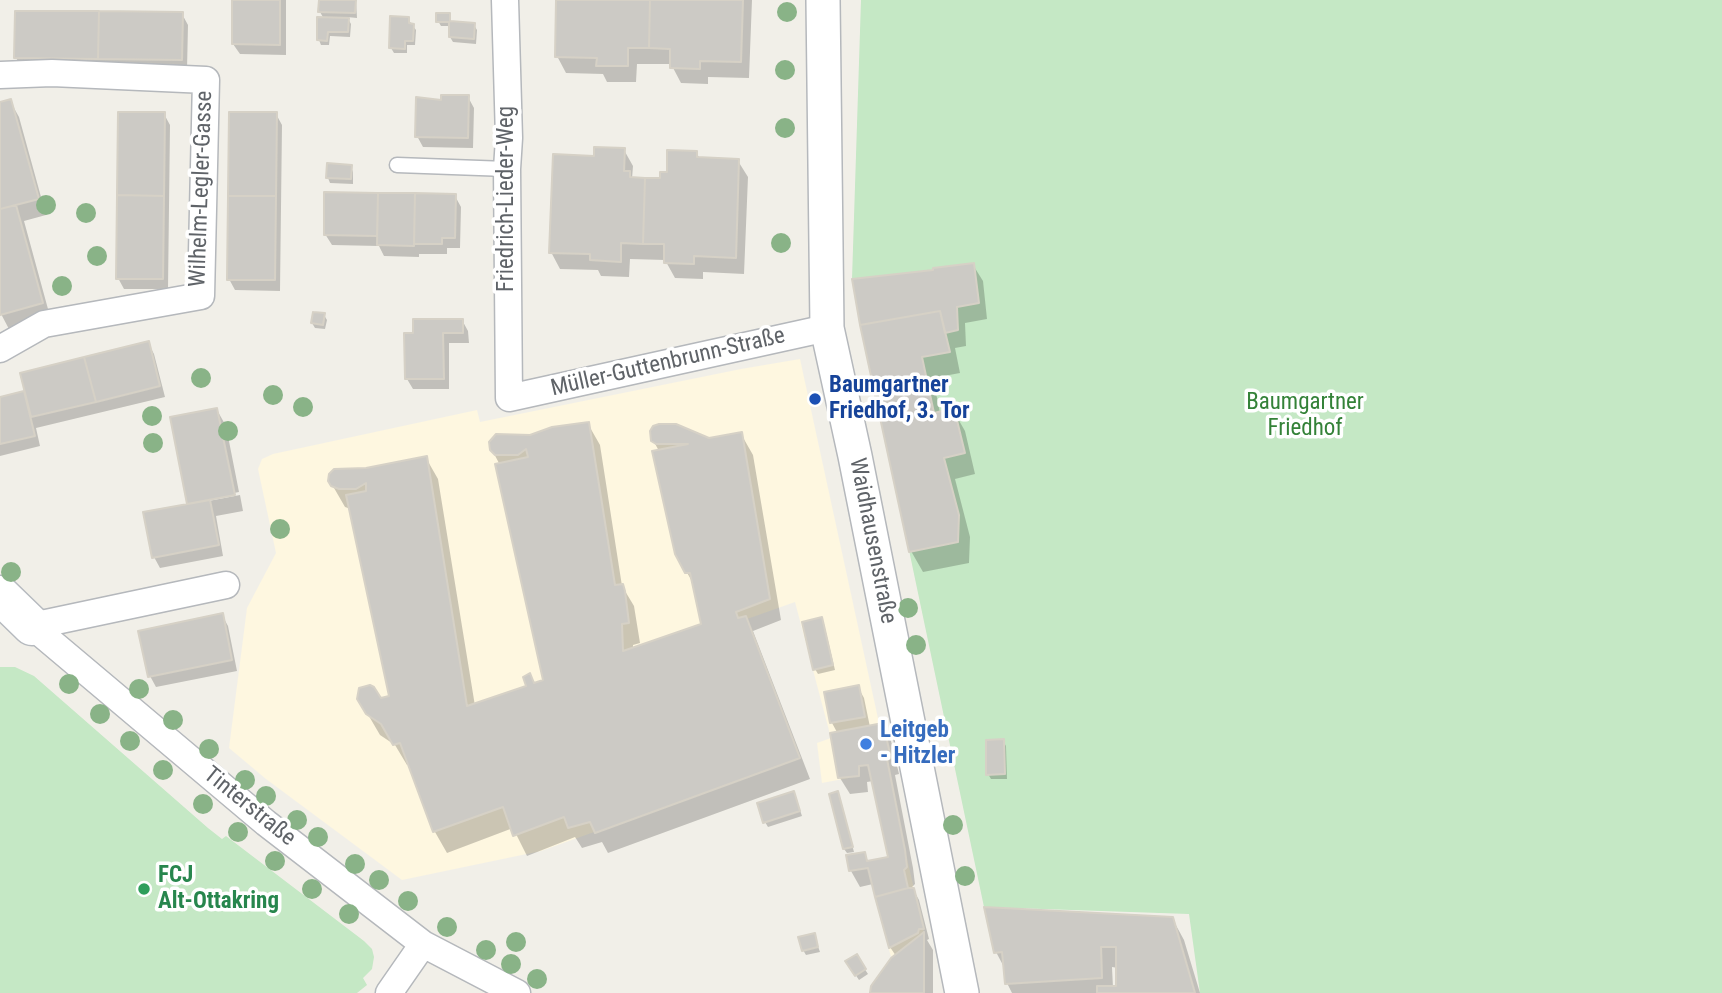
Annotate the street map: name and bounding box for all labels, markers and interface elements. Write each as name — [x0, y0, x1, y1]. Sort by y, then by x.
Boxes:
street label: Wilhelm-Legler-Gasse — [185, 90, 219, 288]
street label: Friedrich-Lieder-Weg — [493, 106, 521, 292]
street label: Müller-Guttenbrunn-Straße — [548, 323, 788, 403]
place label: Baumgartner Friedhof, 3. Tor — [829, 372, 970, 426]
park label: Baumgartner Friedhof — [1246, 389, 1364, 443]
marker: Baumgartner Friedhof, 3. Tor — [807, 391, 823, 407]
street label: Waidhausenstraße — [842, 456, 902, 626]
place label: Leitgeb - Hitzler — [880, 717, 955, 771]
marker: Leitgeb - Hitzler — [858, 736, 874, 752]
street label: Tinterstraße — [197, 761, 301, 853]
place label: FCJ Alt-Ottakring — [158, 862, 279, 916]
marker: FCJ Alt-Ottakring — [136, 881, 152, 897]

